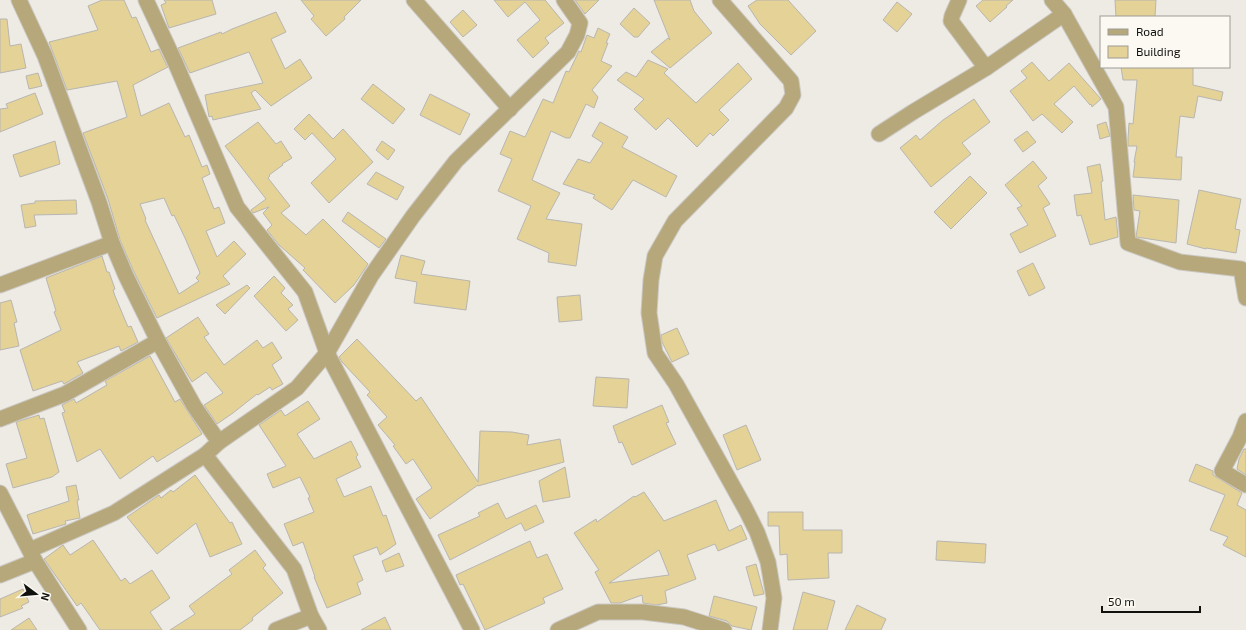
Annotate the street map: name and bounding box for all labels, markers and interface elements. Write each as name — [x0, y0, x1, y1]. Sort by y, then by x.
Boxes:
legend — [1100, 16, 1230, 68]
text: Road — [1136, 24, 1164, 38]
text: Building — [1136, 44, 1181, 58]
north arrow — [16, 574, 56, 614]
scale bar — [1102, 588, 1200, 614]
text: N — [39, 591, 53, 603]
text: 50 m — [1108, 594, 1135, 608]

